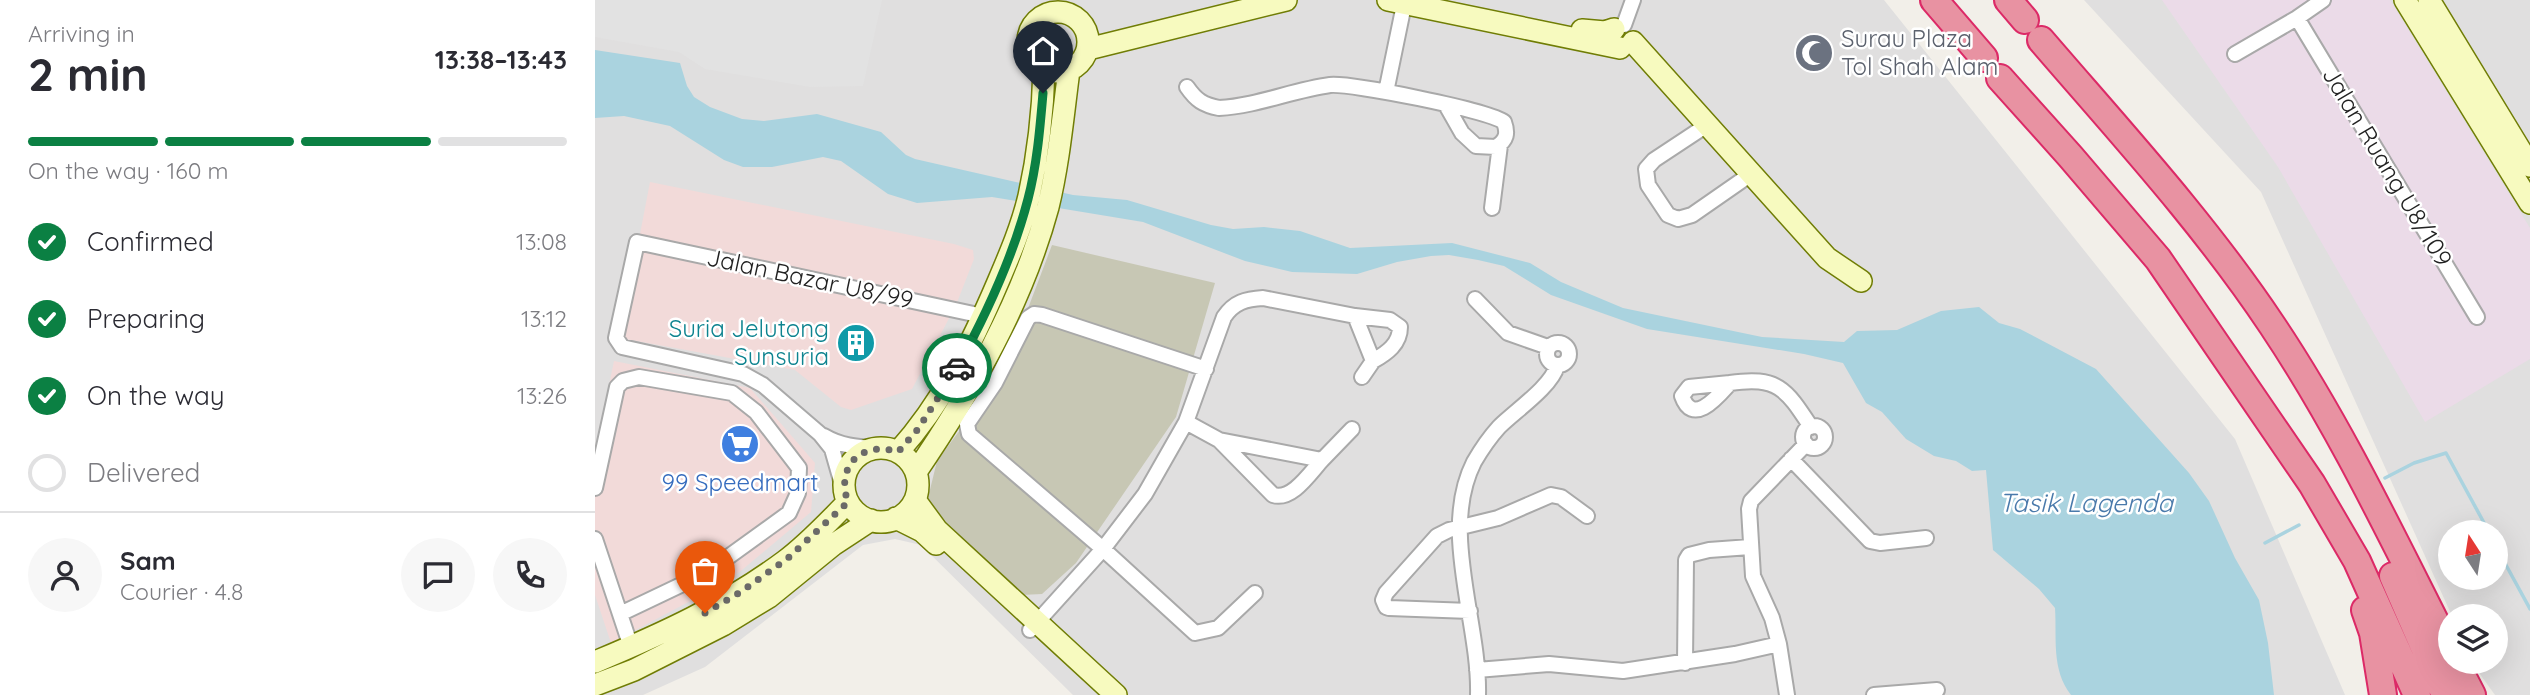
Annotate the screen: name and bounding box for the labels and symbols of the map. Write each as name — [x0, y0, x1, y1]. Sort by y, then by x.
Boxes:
pin — [1013, 21, 1073, 93]
place label: Surau Plaza Tol Shah Alam — [1841, 23, 1999, 81]
mosque icon: Surau Plaza Tol Shah Alam — [1793, 32, 1835, 74]
street label: Jalan Ruang U8/109 — [2316, 61, 2459, 272]
street label: Jalan Bazar U8/99 — [704, 242, 916, 315]
place label: Suria Jelutong Sunsuria — [669, 313, 829, 371]
building icon: Suria Jelutong Sunsuria — [835, 322, 877, 364]
courier — [922, 333, 992, 403]
supermarket icon: 99 Speedmart — [719, 423, 761, 465]
place label: 99 Speedmart — [662, 467, 818, 497]
water label: Tasik Lagenda — [1999, 486, 2174, 519]
north arrow — [2438, 520, 2508, 590]
pin — [675, 541, 735, 613]

